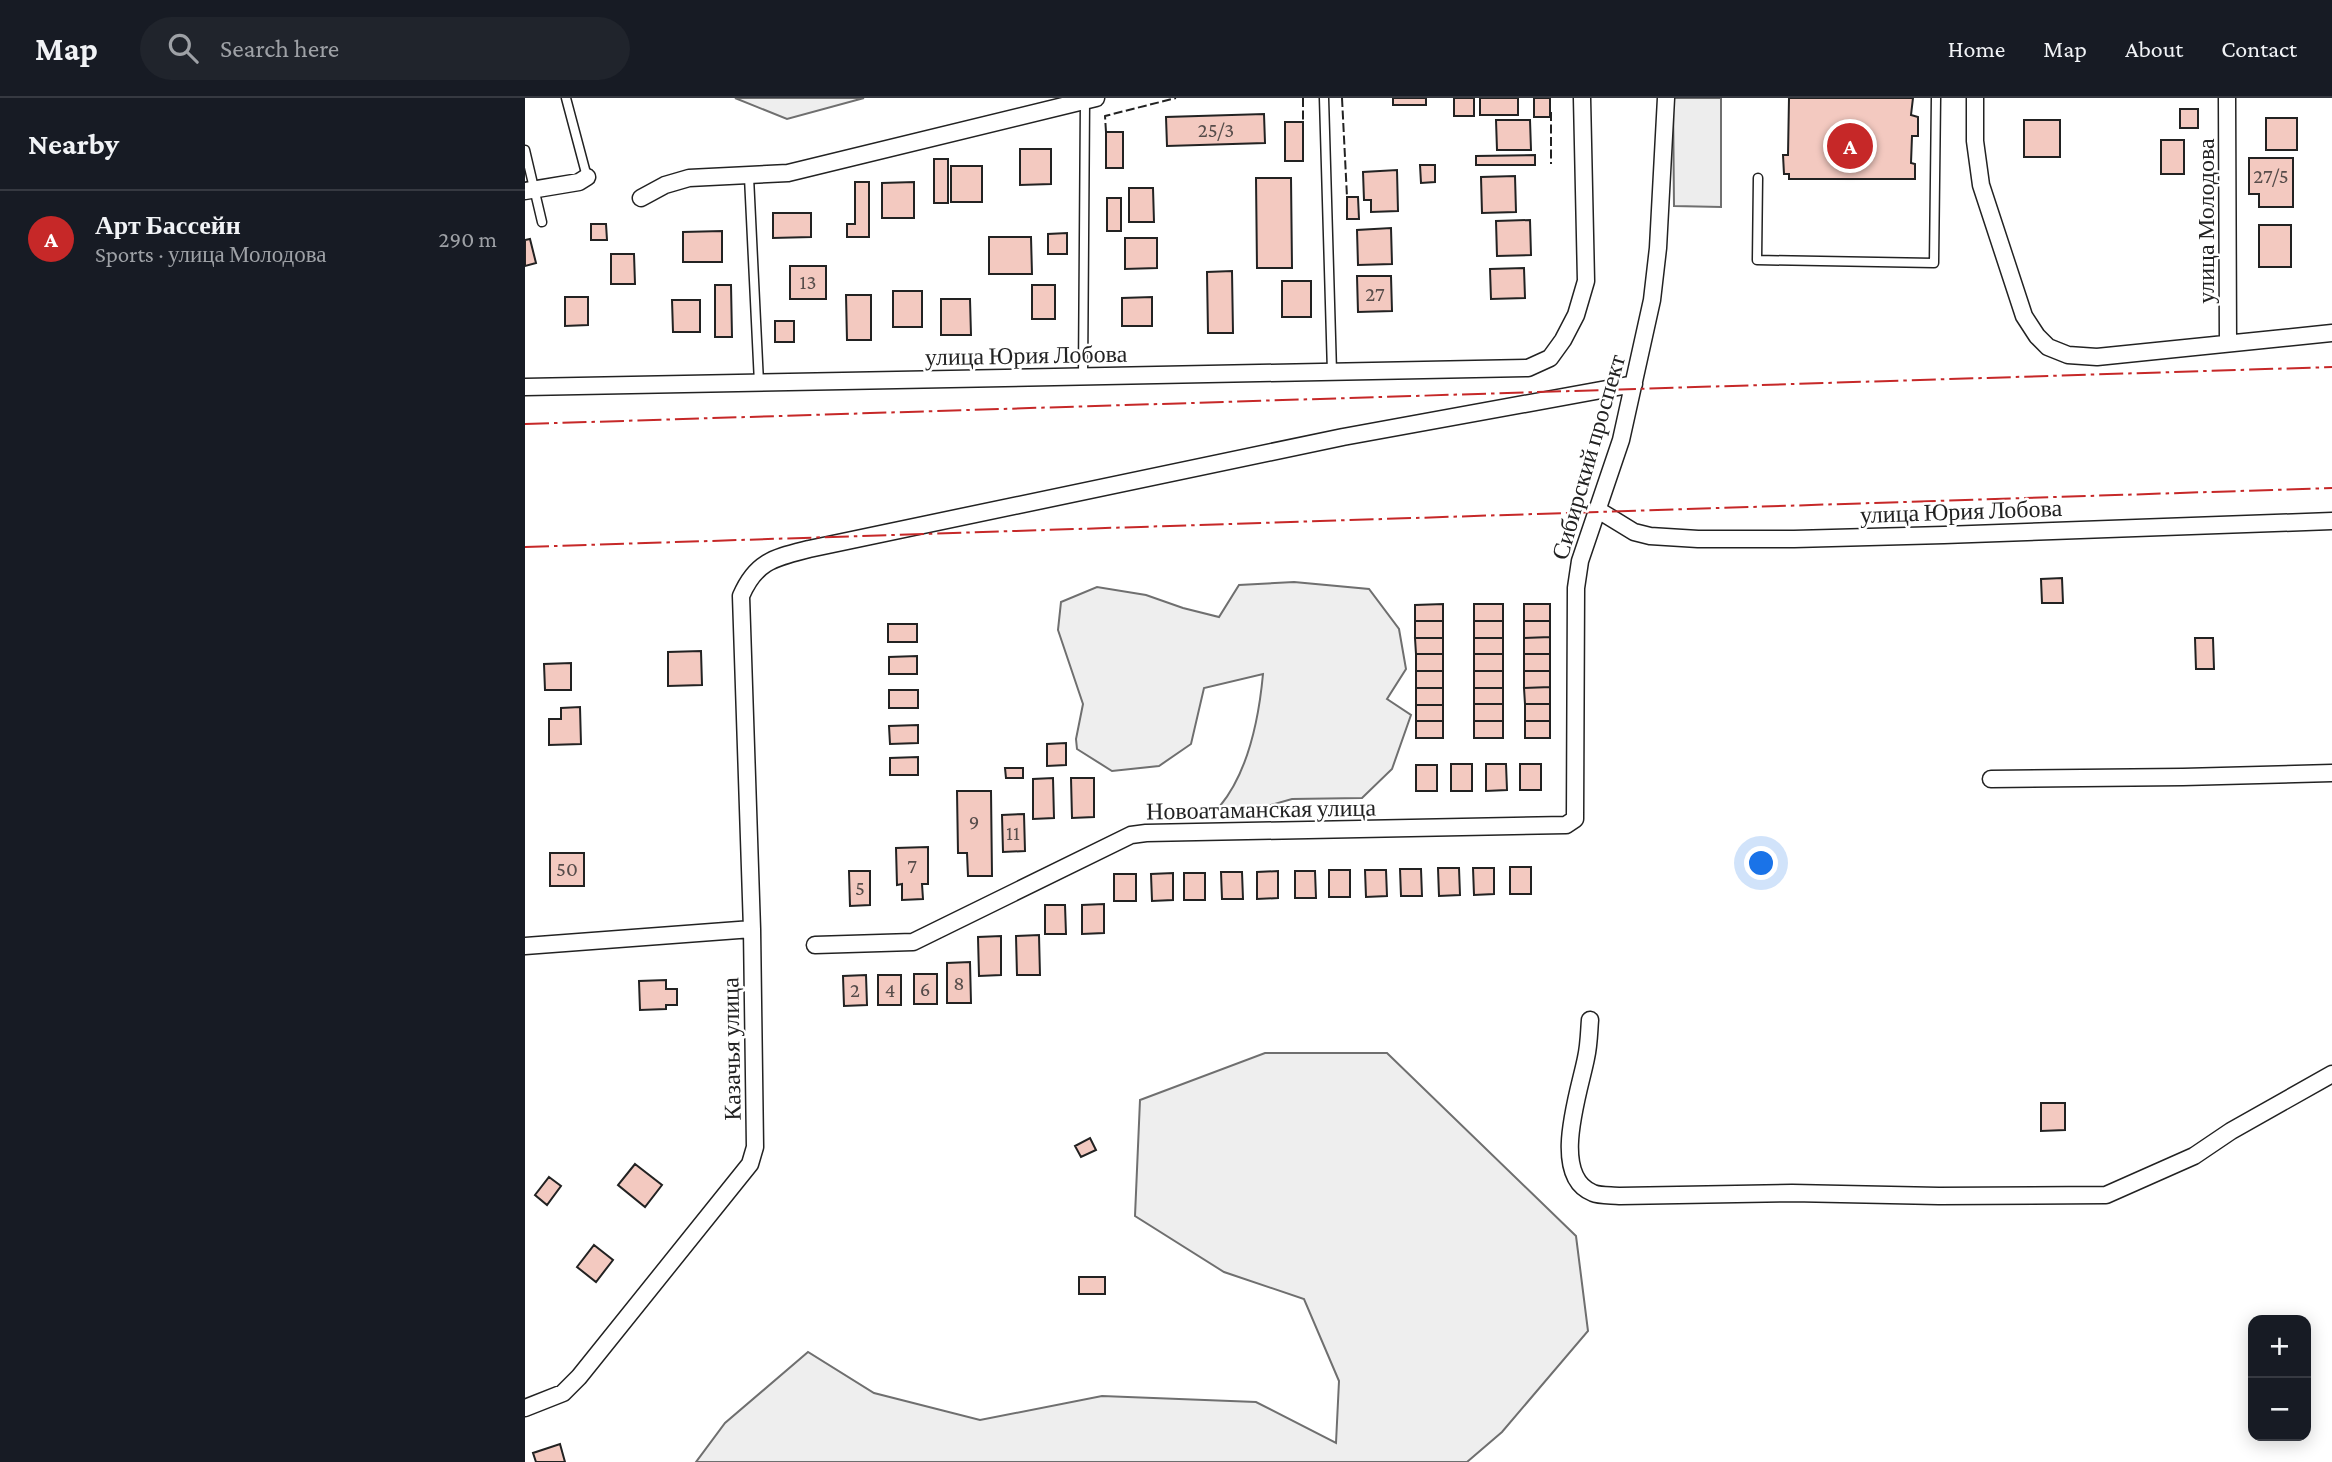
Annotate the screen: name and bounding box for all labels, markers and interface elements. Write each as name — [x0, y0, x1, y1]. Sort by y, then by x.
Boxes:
search box — [140, 17, 630, 80]
icon: search — [164, 29, 202, 67]
text: Map — [35, 30, 98, 67]
text: Search here — [220, 34, 339, 63]
text: Home — [1948, 35, 2005, 62]
text: Map — [2043, 35, 2087, 62]
text: About — [2125, 35, 2183, 62]
text: Contact — [2221, 35, 2297, 62]
house number: 25/3 — [1198, 118, 1234, 142]
pin: A — [1827, 120, 1873, 172]
text: Nearby — [28, 127, 119, 160]
street label: улица Молодова — [2192, 138, 2219, 304]
house number: 27/5 — [2253, 164, 2289, 188]
text: Арт Бассейн — [95, 211, 241, 240]
text: A — [44, 226, 58, 252]
text: 290 m — [439, 226, 497, 252]
text: Sports · улица Молодова — [95, 241, 326, 267]
house number: 13 — [800, 270, 816, 294]
house number: 27 — [1365, 282, 1385, 306]
street label: улица Юрия Лобова — [925, 340, 1128, 370]
street label: Сибирский проспект — [1546, 351, 1630, 563]
street label: улица Юрия Лобова — [1859, 494, 2063, 528]
street label: Новоатаманская улица — [1146, 793, 1377, 825]
house number: 9 — [969, 810, 979, 834]
house number: 11 — [1006, 821, 1020, 845]
your location — [1744, 846, 1778, 880]
house number: 7 — [907, 854, 917, 878]
house number: 50 — [556, 857, 578, 881]
house number: 5 — [855, 876, 865, 900]
house number: 8 — [953, 971, 965, 995]
street label: Казачья улица — [716, 977, 746, 1121]
house number: 6 — [920, 977, 930, 1001]
house number: 2 — [850, 978, 860, 1002]
house number: 4 — [885, 978, 895, 1002]
map controls — [2248, 1315, 2311, 1441]
button: + — [2248, 1315, 2311, 1378]
button: − — [2248, 1378, 2311, 1441]

